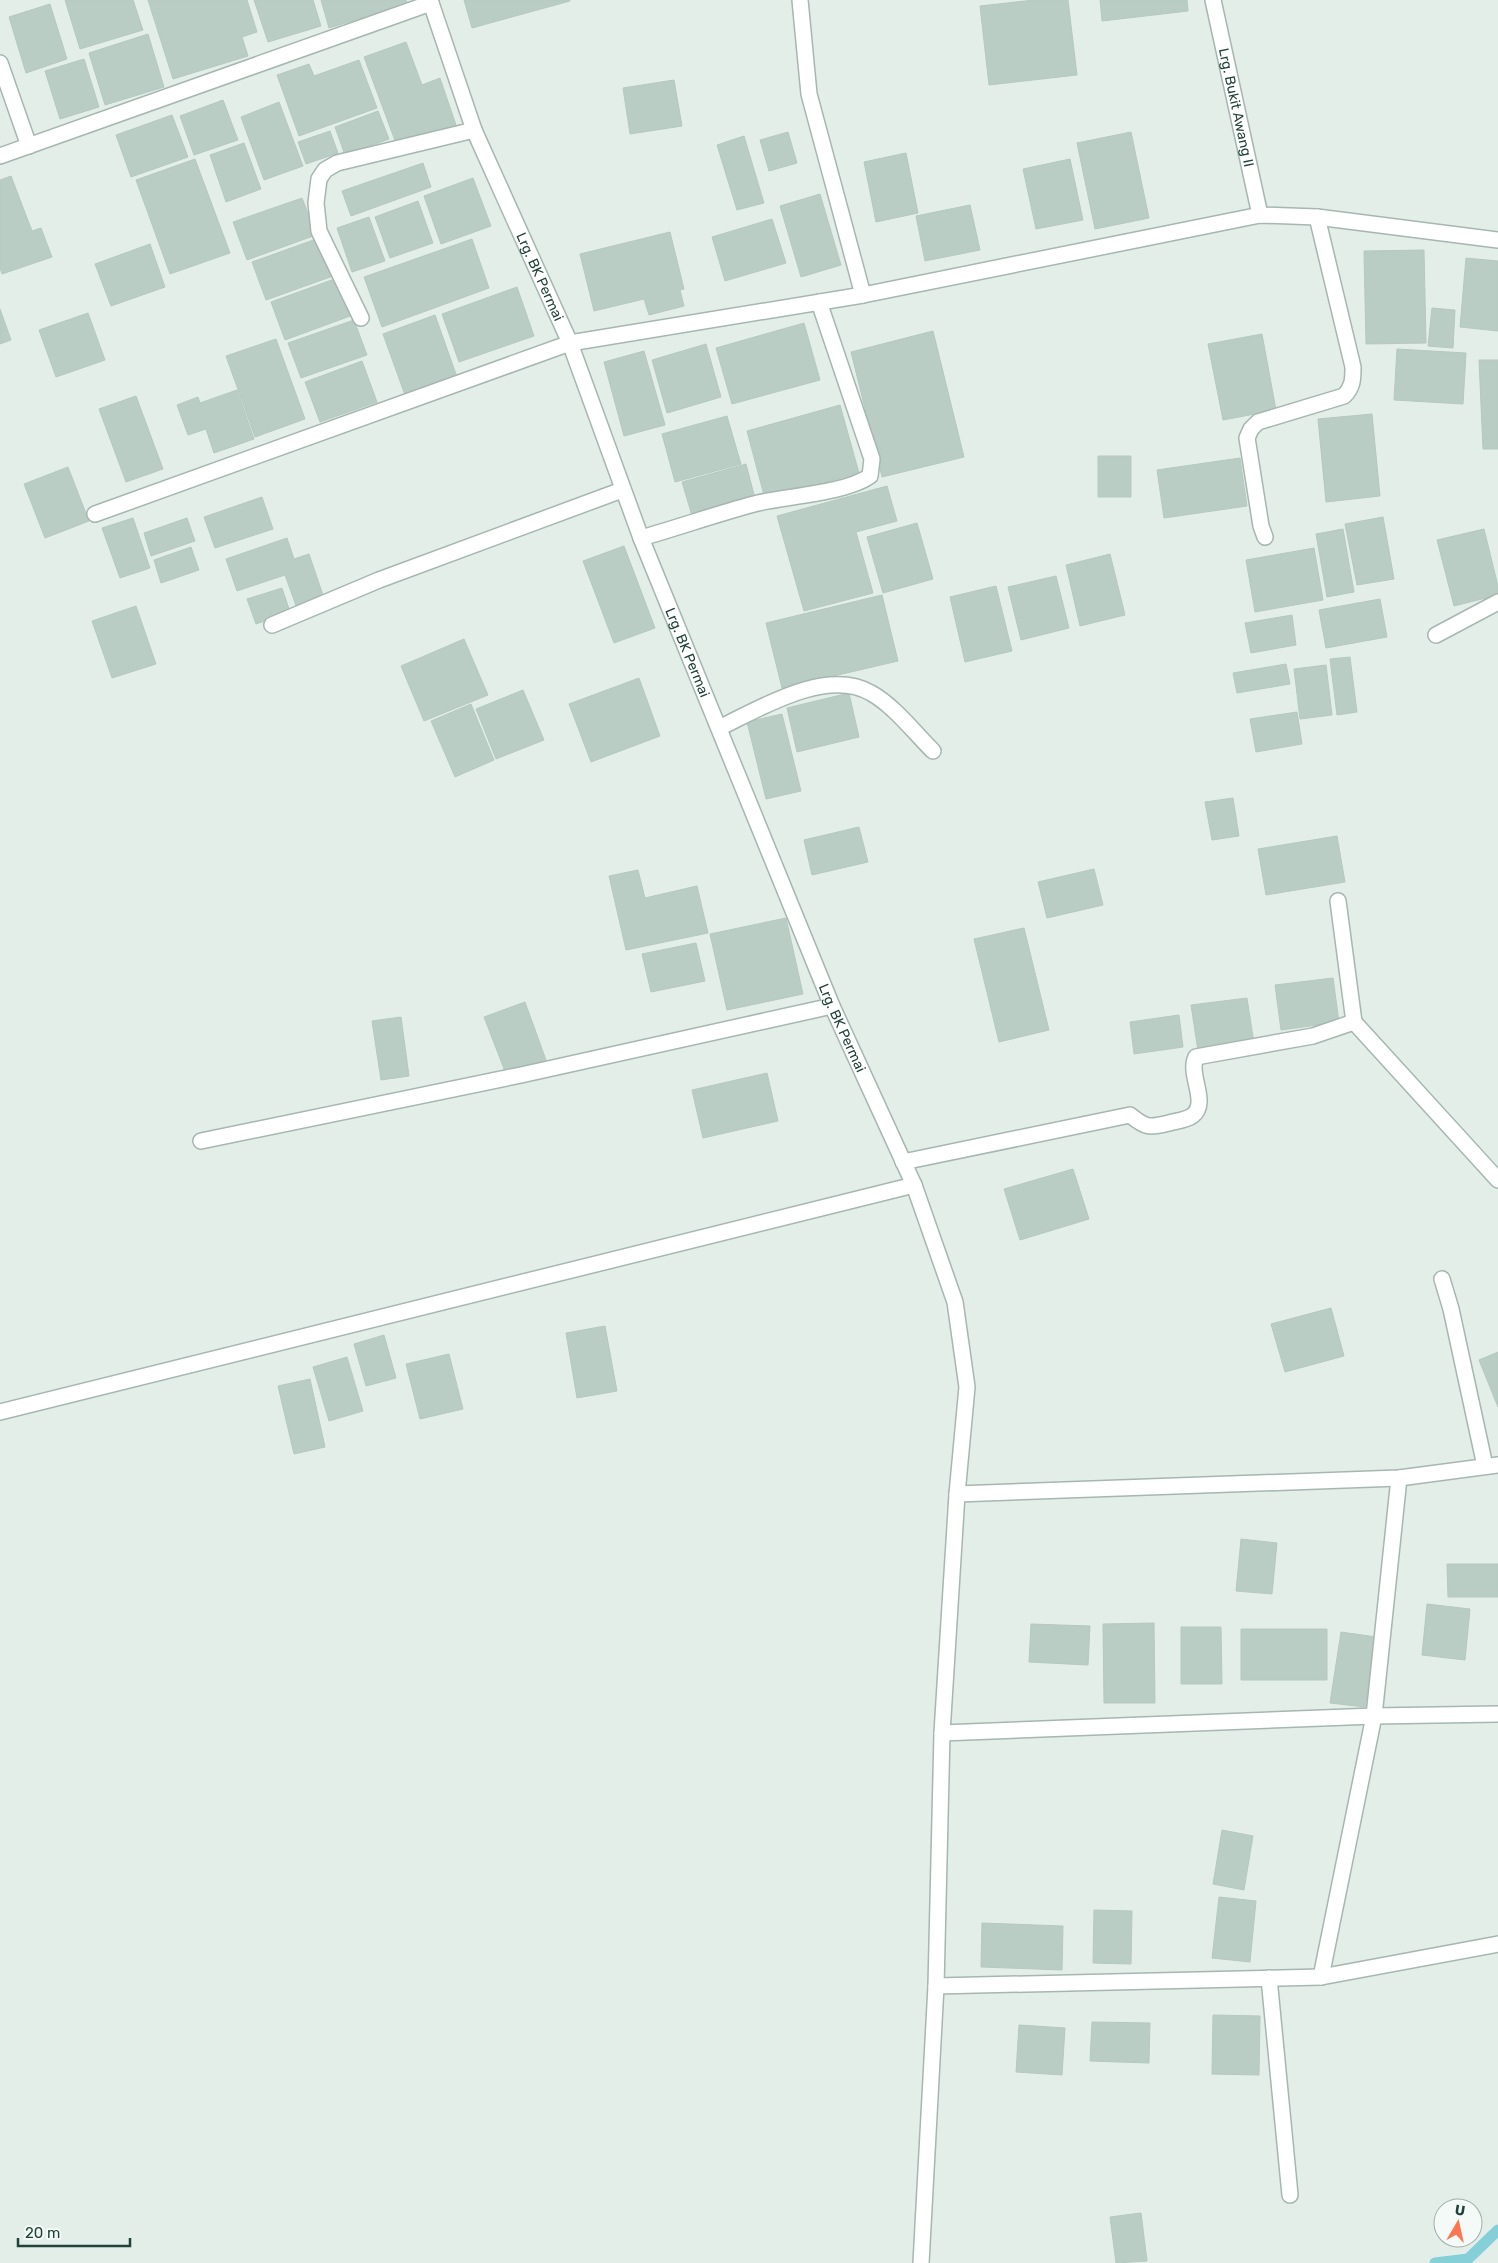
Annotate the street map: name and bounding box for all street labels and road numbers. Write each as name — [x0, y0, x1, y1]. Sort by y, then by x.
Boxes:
street label: Lrg. Bukit Awang II — [1215, 47, 1257, 169]
street label: Lrg. BK Permai — [512, 230, 567, 324]
street label: Lrg. BK Permai — [661, 605, 713, 700]
street label: Lrg. BK Permai — [815, 981, 869, 1075]

